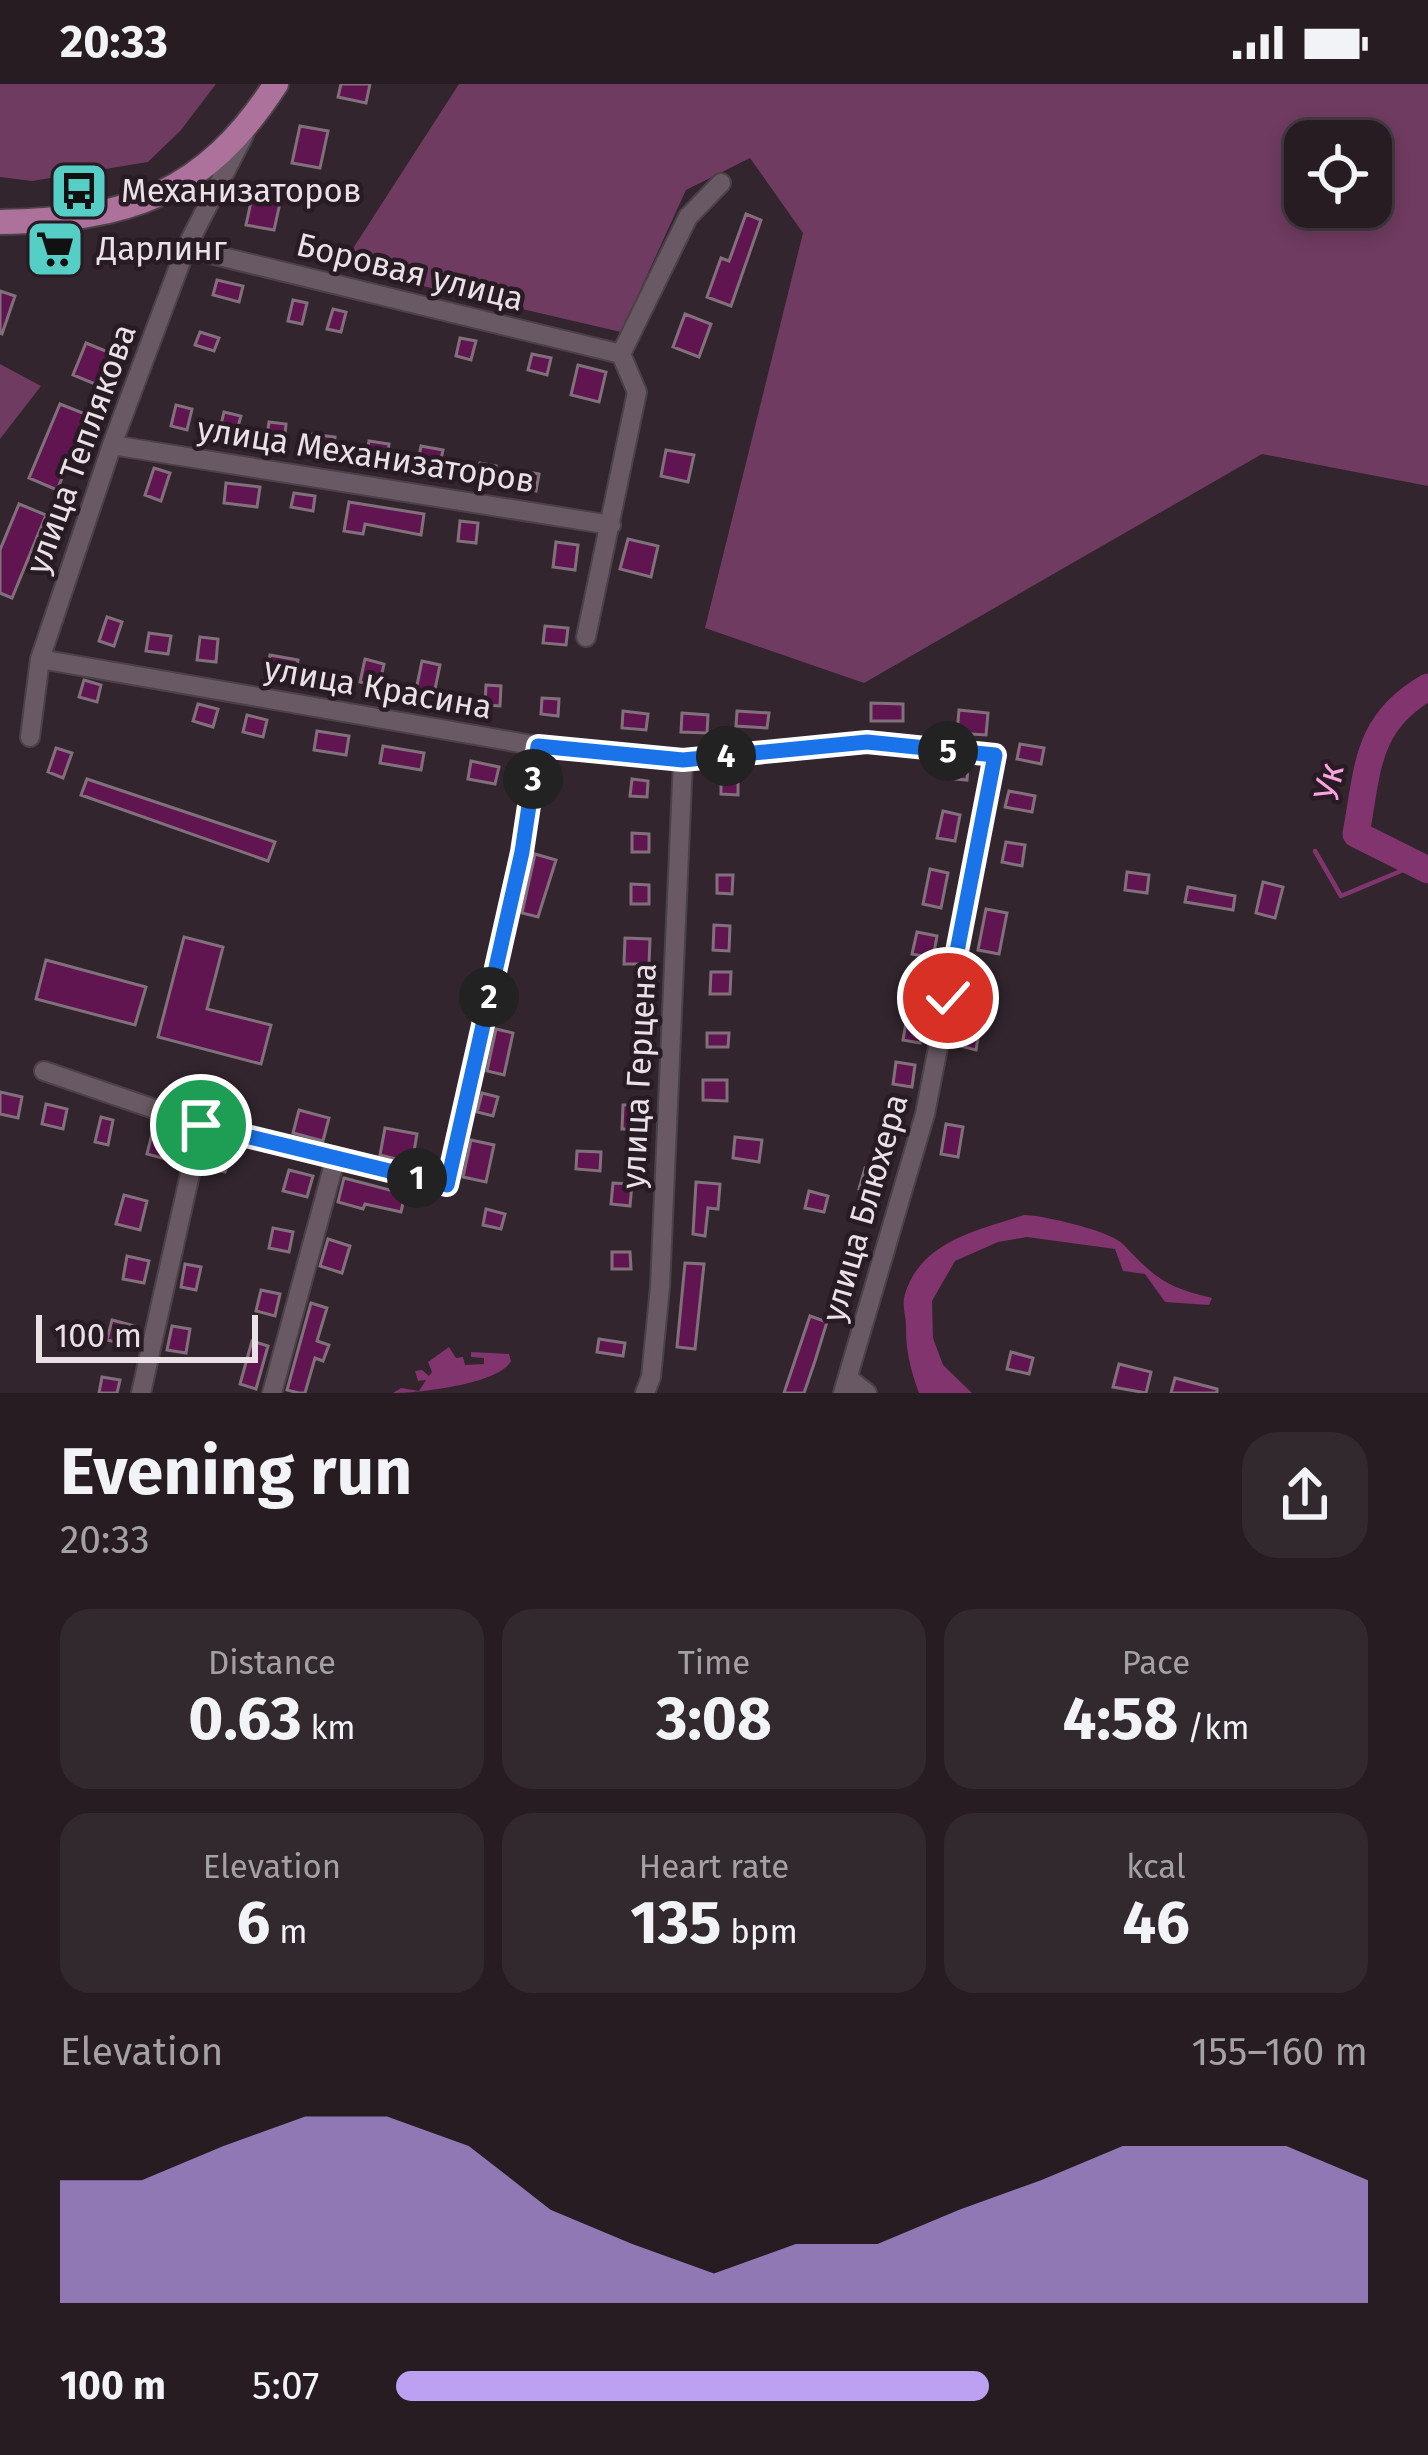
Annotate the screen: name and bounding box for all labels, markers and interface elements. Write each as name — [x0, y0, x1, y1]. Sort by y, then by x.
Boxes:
text: 20:33 — [60, 15, 168, 69]
map controls — [1284, 120, 1392, 228]
button: locate — [1284, 120, 1392, 228]
bus stop icon: Механизаторов — [48, 160, 110, 222]
place label: Механизаторов — [121, 171, 361, 211]
supermarket icon: Дарлинг — [24, 218, 86, 280]
street label: Боровая улица — [292, 224, 528, 320]
place label: Дарлинг — [96, 229, 227, 269]
street label: улица Теплякова — [17, 319, 145, 579]
street label: улица Механизаторов — [194, 409, 538, 501]
street label: улица Красина — [261, 648, 495, 728]
pin: 5 — [918, 721, 978, 781]
pin: 4 — [696, 726, 756, 786]
text: 5 — [939, 731, 957, 771]
text: 4 — [717, 736, 735, 776]
pin: 3 — [503, 749, 563, 809]
text: 3 — [524, 759, 542, 799]
water label: Ук — [1304, 760, 1354, 804]
pin — [897, 947, 999, 1049]
street label: улица Герцена — [613, 962, 665, 1190]
icon: check — [915, 965, 981, 1031]
pin: 2 — [459, 967, 519, 1027]
text: 2 — [480, 977, 498, 1017]
pin — [150, 1074, 252, 1176]
street label: улица Блюхера — [813, 1089, 917, 1327]
icon: arrive — [168, 1092, 234, 1158]
pin: 1 — [387, 1148, 447, 1208]
text: 1 — [409, 1158, 425, 1198]
scale bar — [36, 1309, 258, 1362]
text: 100 m — [54, 1316, 142, 1356]
text: Evening run — [60, 1432, 412, 1511]
button: share — [1242, 1432, 1368, 1558]
text: 20:33 — [60, 1517, 150, 1563]
text: Distance — [208, 1643, 336, 1683]
text: Time — [678, 1643, 750, 1683]
text: Pace — [1122, 1643, 1190, 1683]
text: 0.63 — [188, 1683, 302, 1755]
text: 3:08 — [656, 1683, 772, 1755]
text: 4:58 — [1063, 1683, 1178, 1755]
text: km — [302, 1708, 356, 1748]
text: /km — [1178, 1708, 1249, 1748]
text: Elevation — [203, 1847, 341, 1887]
text: Heart rate — [639, 1847, 789, 1887]
text: kcal — [1126, 1847, 1186, 1887]
text: 6 — [237, 1887, 270, 1959]
text: 135 — [630, 1887, 721, 1959]
text: 46 — [1122, 1887, 1190, 1959]
text: m — [270, 1912, 307, 1952]
text: bpm — [721, 1912, 798, 1952]
text: Elevation — [60, 2029, 223, 2075]
text: 155–160 m — [1191, 2029, 1368, 2075]
text: 100 m — [60, 2363, 166, 2409]
text: 5:07 — [252, 2363, 319, 2409]

